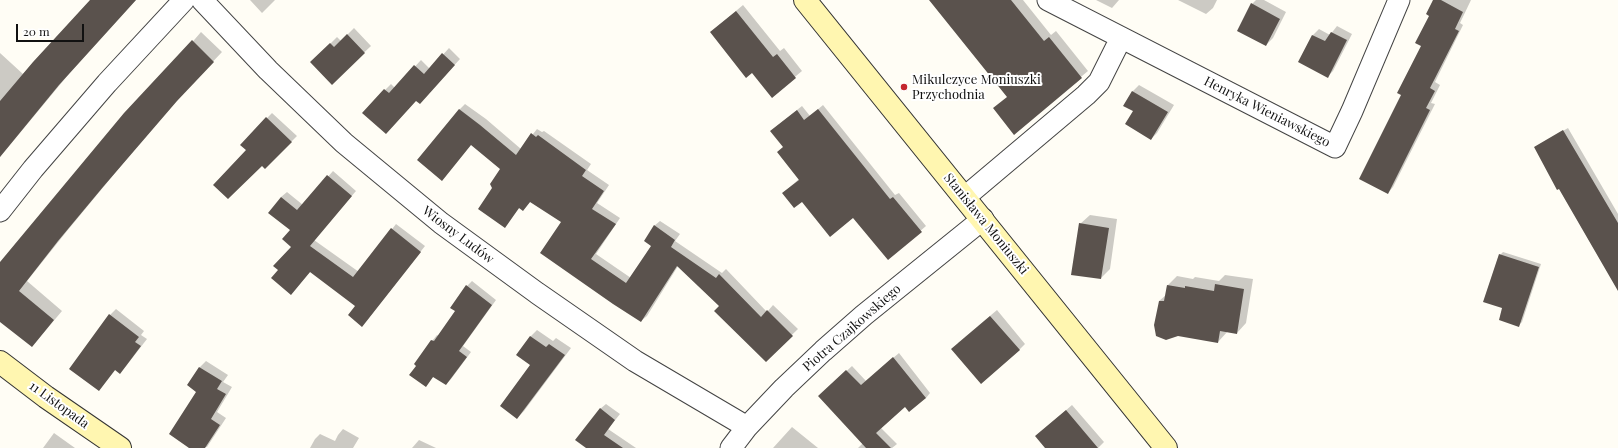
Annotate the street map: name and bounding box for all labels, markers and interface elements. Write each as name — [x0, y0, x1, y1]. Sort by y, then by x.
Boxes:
scale bar — [18, 16, 86, 42]
text: 20 m — [23, 23, 50, 39]
place label: Mikulczyce Moniuszki Przychodnia — [912, 72, 1041, 103]
street label: Henryka Wieniawskiego — [1201, 73, 1333, 151]
marker: Mikulczyce Moniuszki Przychodnia — [899, 82, 909, 92]
street label: Stanisława Moniuszki — [940, 170, 1032, 278]
street label: Wiosny Ludów — [419, 203, 497, 267]
street label: Piotra Czajkowskiego — [800, 281, 904, 375]
street label: 11 Listopada — [26, 378, 92, 432]

